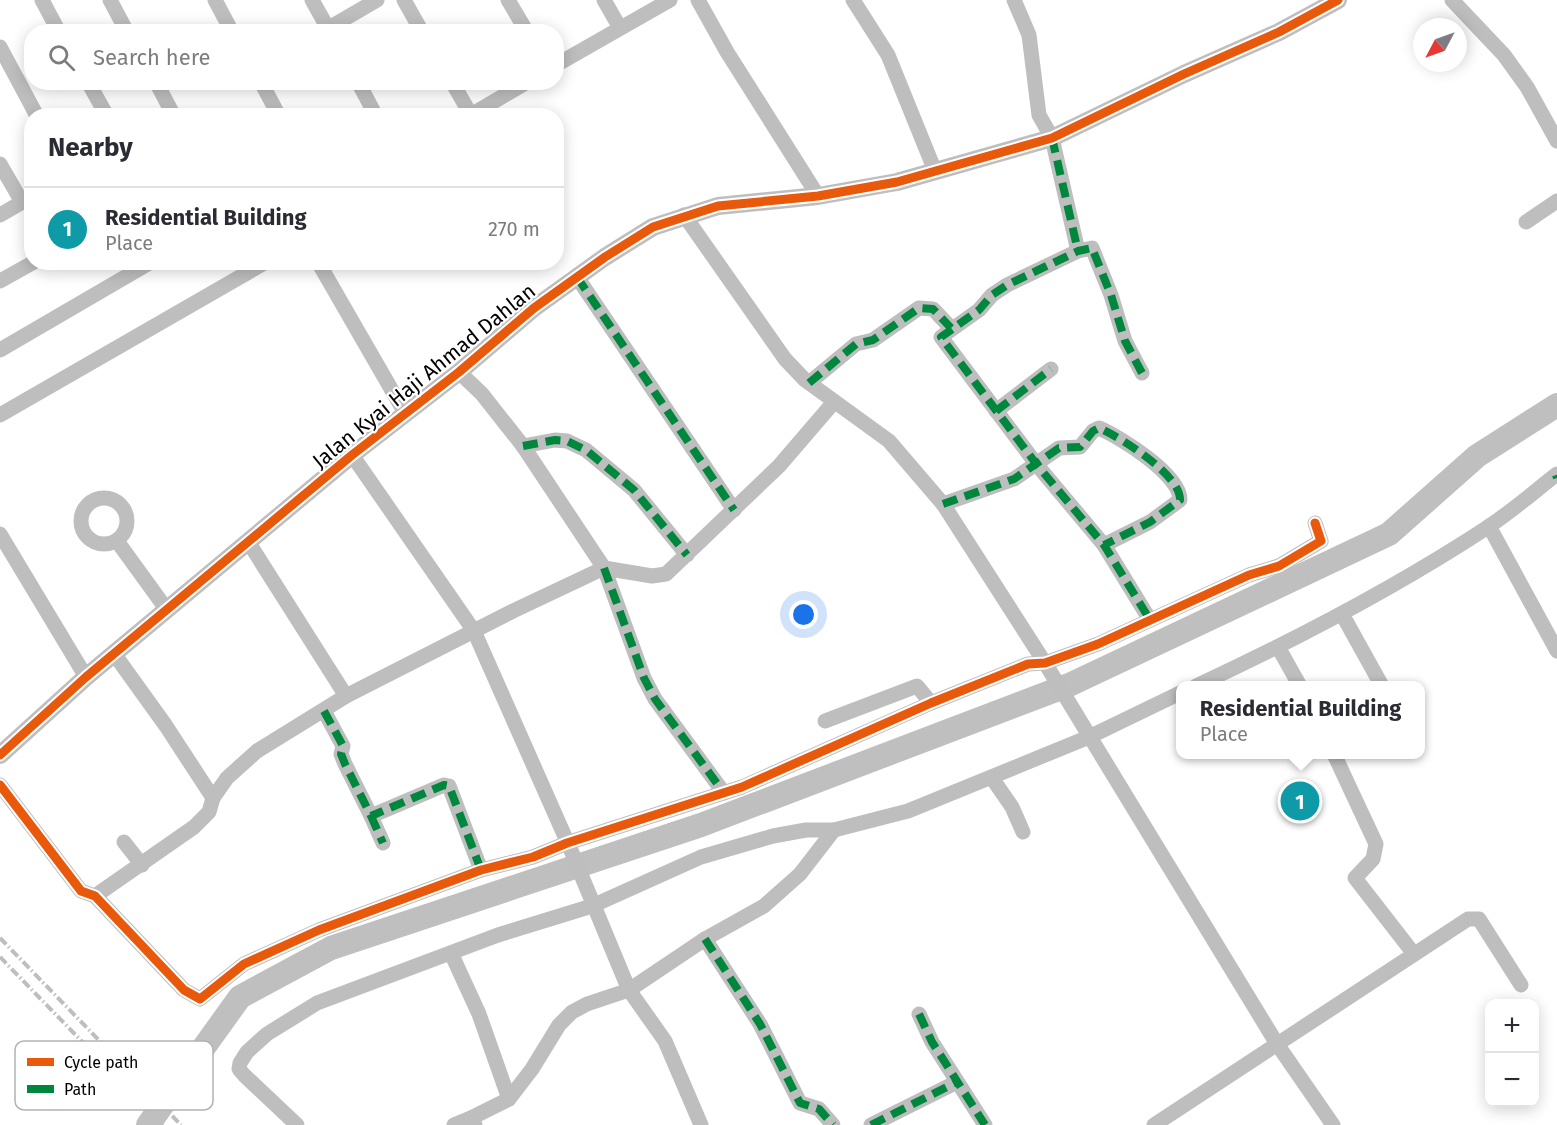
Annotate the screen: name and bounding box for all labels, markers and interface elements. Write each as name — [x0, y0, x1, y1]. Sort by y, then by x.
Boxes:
north arrow — [1413, 18, 1467, 72]
search box — [24, 24, 564, 90]
icon: search — [45, 41, 78, 74]
text: Search here — [93, 44, 211, 71]
text: Nearby — [48, 132, 133, 163]
text: Residential Building — [105, 204, 307, 231]
text: 1 — [63, 217, 72, 241]
text: 270 m — [488, 217, 540, 241]
text: Place — [105, 231, 153, 255]
street label: Jalan Kyai Haji Ahmad Dahlan — [307, 278, 541, 474]
your location — [789, 600, 818, 629]
popup — [1176, 681, 1425, 759]
text: Residential Building — [1200, 695, 1401, 722]
text: Place — [1200, 722, 1248, 746]
pin: 1 — [1280, 778, 1320, 824]
map controls — [1485, 999, 1539, 1107]
button: + — [1485, 999, 1539, 1053]
legend — [15, 1041, 213, 1110]
text: Cycle path — [64, 1053, 138, 1072]
button: − — [1485, 1053, 1539, 1107]
text: Path — [64, 1080, 96, 1099]

